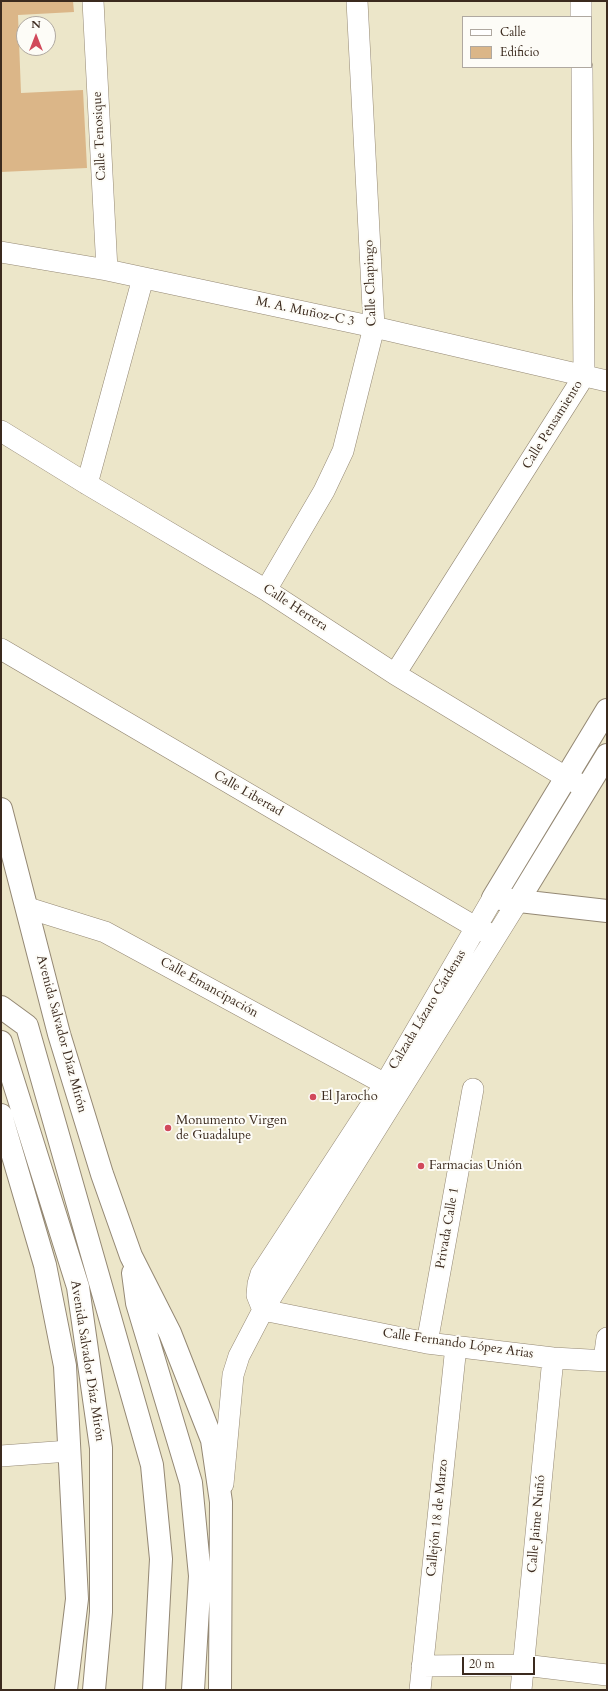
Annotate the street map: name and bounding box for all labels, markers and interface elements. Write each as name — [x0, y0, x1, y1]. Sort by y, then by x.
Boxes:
north arrow — [16, 16, 56, 56]
legend — [462, 16, 592, 68]
text: N — [31, 17, 41, 32]
text: Calle — [500, 24, 526, 40]
text: Edificio — [500, 44, 539, 60]
street label: Calle Tenosique — [90, 91, 110, 181]
street label: Calle Chapingo — [362, 239, 380, 327]
street label: M. A. Muñoz-C 3 — [254, 294, 356, 330]
street label: Calle Pensamiento — [519, 378, 587, 472]
street label: Calle Herrera — [260, 581, 330, 635]
street label: Calle Libertad — [211, 768, 285, 820]
street label: Calzada Lázaro Cárdenas — [386, 947, 470, 1073]
street label: Avenida Salvador Díaz Mirón — [32, 953, 90, 1115]
street label: Calle Emancipación — [157, 955, 261, 1021]
place label: El Jarocho — [321, 1089, 378, 1105]
marker: El Jarocho — [308, 1092, 318, 1102]
place label: Monumento Virgen de Guadalupe — [176, 1113, 287, 1144]
marker: Monumento Virgen de Guadalupe — [163, 1123, 173, 1133]
place label: Farmacias Unión — [429, 1158, 522, 1174]
marker: Farmacias Unión — [416, 1161, 426, 1171]
street label: Privada Calle 1 — [433, 1186, 463, 1270]
street label: Avenida Salvador Díaz Mirón — [67, 1279, 107, 1443]
street label: Calle Fernando López Arias — [382, 1326, 534, 1362]
street label: Callejón 18 de Marzo — [424, 1458, 452, 1578]
street label: Calle Jaime Nuñó — [525, 1474, 549, 1574]
scale bar — [464, 1649, 537, 1675]
text: 20 m — [469, 1656, 495, 1672]

